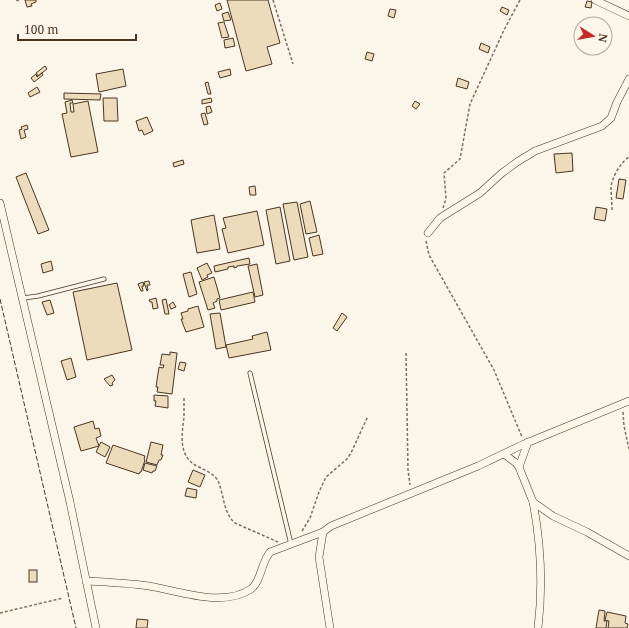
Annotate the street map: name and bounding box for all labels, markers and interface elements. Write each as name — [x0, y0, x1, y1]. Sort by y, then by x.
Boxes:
scale bar — [18, 16, 136, 42]
north arrow — [573, 16, 613, 56]
text: 100 m — [24, 21, 59, 38]
text: N — [595, 32, 611, 44]

